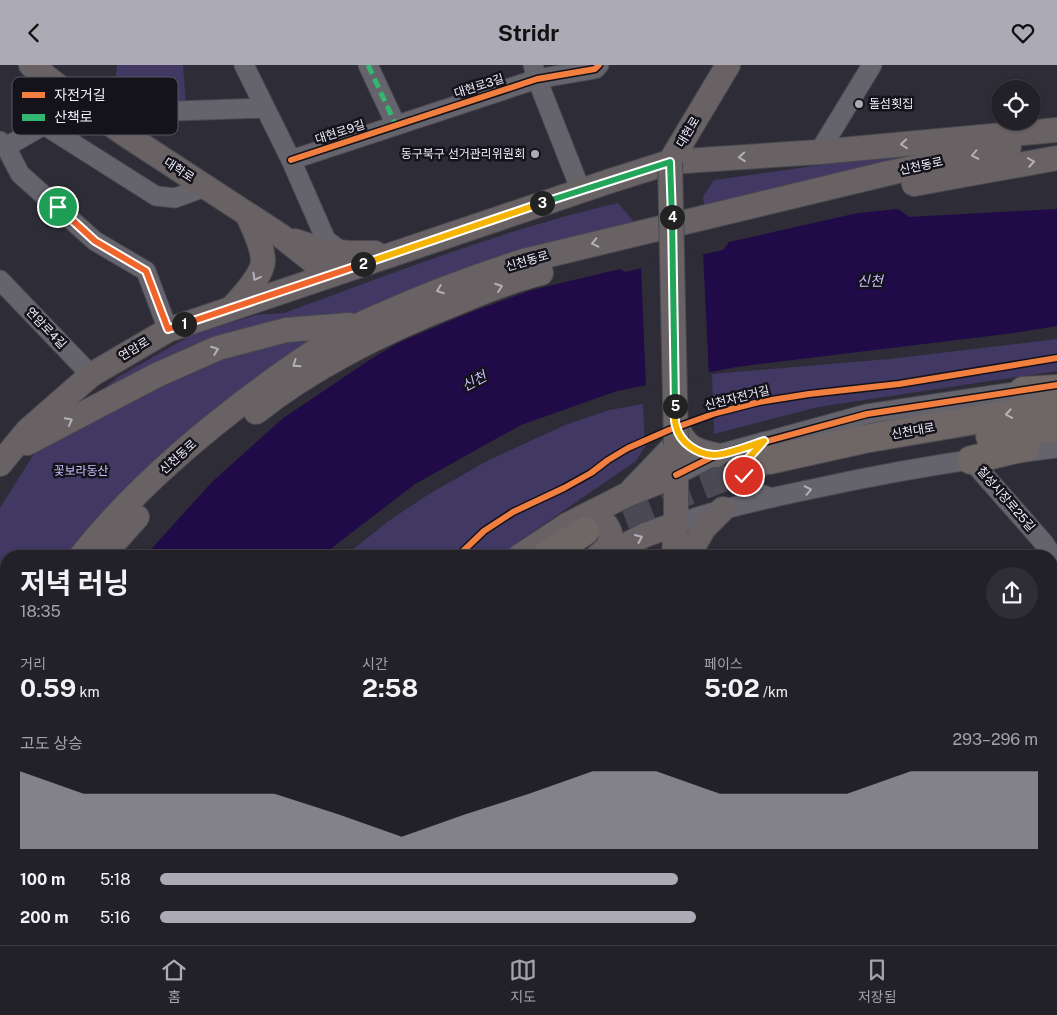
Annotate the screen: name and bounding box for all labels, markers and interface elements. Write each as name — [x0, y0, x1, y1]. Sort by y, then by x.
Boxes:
icon: back — [20, 19, 48, 47]
icon: heart — [1009, 19, 1037, 47]
text: Stridr — [498, 20, 559, 46]
street label: 대현로3길 — [452, 71, 506, 101]
legend — [12, 77, 178, 135]
map controls — [991, 80, 1041, 130]
button: locate — [991, 80, 1041, 130]
text: 자전거길 — [54, 87, 106, 103]
place label: 돌섬횟집 — [869, 97, 913, 111]
marker: 돌섬횟집 — [853, 98, 865, 110]
text: 산책로 — [54, 109, 93, 125]
street label: 대현로 — [673, 114, 703, 150]
street label: 대현로9길 — [313, 117, 367, 147]
one-way arrow — [900, 138, 908, 149]
place label: 동구북구 선거관리위원회 — [401, 147, 525, 161]
marker: 동구북구 선거관리위원회 — [529, 148, 541, 160]
one-way arrow — [971, 149, 980, 160]
one-way arrow — [738, 152, 746, 163]
street label: 대학로 — [161, 155, 197, 185]
street label: 신천동로 — [898, 155, 944, 177]
one-way arrow — [1028, 157, 1036, 168]
pin — [37, 186, 79, 228]
pin: 3 — [530, 191, 554, 215]
icon: arrive — [44, 193, 72, 221]
text: 3 — [538, 195, 547, 211]
pin: 4 — [660, 205, 684, 229]
text: 4 — [668, 209, 677, 225]
one-way arrow — [591, 237, 600, 248]
street label: 신천동로 — [504, 248, 550, 274]
pin: 2 — [350, 251, 376, 277]
text: 2 — [359, 256, 368, 272]
one-way arrow — [252, 272, 262, 281]
water label: 신천 — [857, 273, 884, 289]
one-way arrow — [494, 283, 502, 293]
one-way arrow — [436, 284, 445, 294]
street label: 연암로4길 — [23, 305, 69, 351]
pin: 1 — [172, 311, 196, 337]
text: 1 — [182, 316, 188, 332]
street label: 연암로 — [116, 334, 152, 364]
one-way arrow — [210, 346, 219, 356]
one-way arrow — [292, 358, 302, 367]
water label: 신천 — [459, 367, 490, 394]
street label: 신천자전거길 — [703, 383, 771, 413]
pin: 5 — [662, 393, 688, 419]
text: 5 — [671, 398, 680, 414]
one-way arrow — [1005, 409, 1013, 419]
one-way arrow — [64, 417, 73, 427]
street label: 신천대로 — [890, 420, 936, 442]
street label: 신천동로 — [157, 437, 199, 477]
pin — [723, 455, 765, 497]
icon: check — [730, 462, 758, 490]
park label: 꽃보라동산 — [53, 464, 109, 478]
street label: 칠성시장로25길 — [974, 464, 1038, 534]
one-way arrow — [804, 485, 812, 496]
one-way arrow — [634, 533, 643, 544]
text: 저녁 러닝 — [20, 566, 129, 599]
button: share — [986, 567, 1038, 619]
text: 18:35 — [20, 602, 61, 621]
text: 거리 — [20, 656, 46, 672]
text: 시간 — [362, 656, 388, 672]
text: 페이스 — [704, 656, 743, 672]
text: 0.59 — [20, 673, 76, 703]
text: 2:58 — [362, 673, 418, 703]
text: 5:02 — [704, 673, 760, 703]
text: km — [76, 684, 100, 700]
text: /km — [760, 684, 788, 700]
text: 293–296 m — [953, 730, 1038, 749]
text: 고도 상승 — [20, 734, 83, 753]
text: 100 m — [20, 870, 65, 889]
text: 5:18 — [100, 870, 131, 889]
text: 200 m — [20, 908, 69, 927]
text: 5:16 — [100, 908, 130, 927]
tab: 홈 — [160, 956, 188, 1006]
tab: 지도 — [509, 956, 537, 1006]
tab: 저장됨 — [858, 956, 897, 1006]

